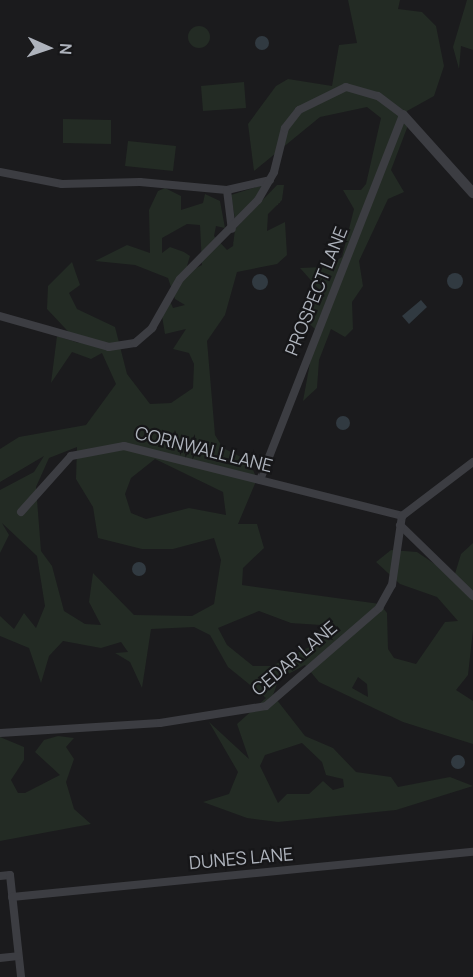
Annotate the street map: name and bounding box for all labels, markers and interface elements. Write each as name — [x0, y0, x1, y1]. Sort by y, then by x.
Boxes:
north arrow — [18, 18, 78, 78]
text: N — [55, 43, 77, 55]
street label: PROSPECT LANE — [280, 223, 352, 359]
street label: CORNWALL LANE — [133, 421, 275, 477]
street label: CEDAR LANE — [247, 616, 341, 700]
street label: DUNES LANE — [188, 843, 294, 873]

